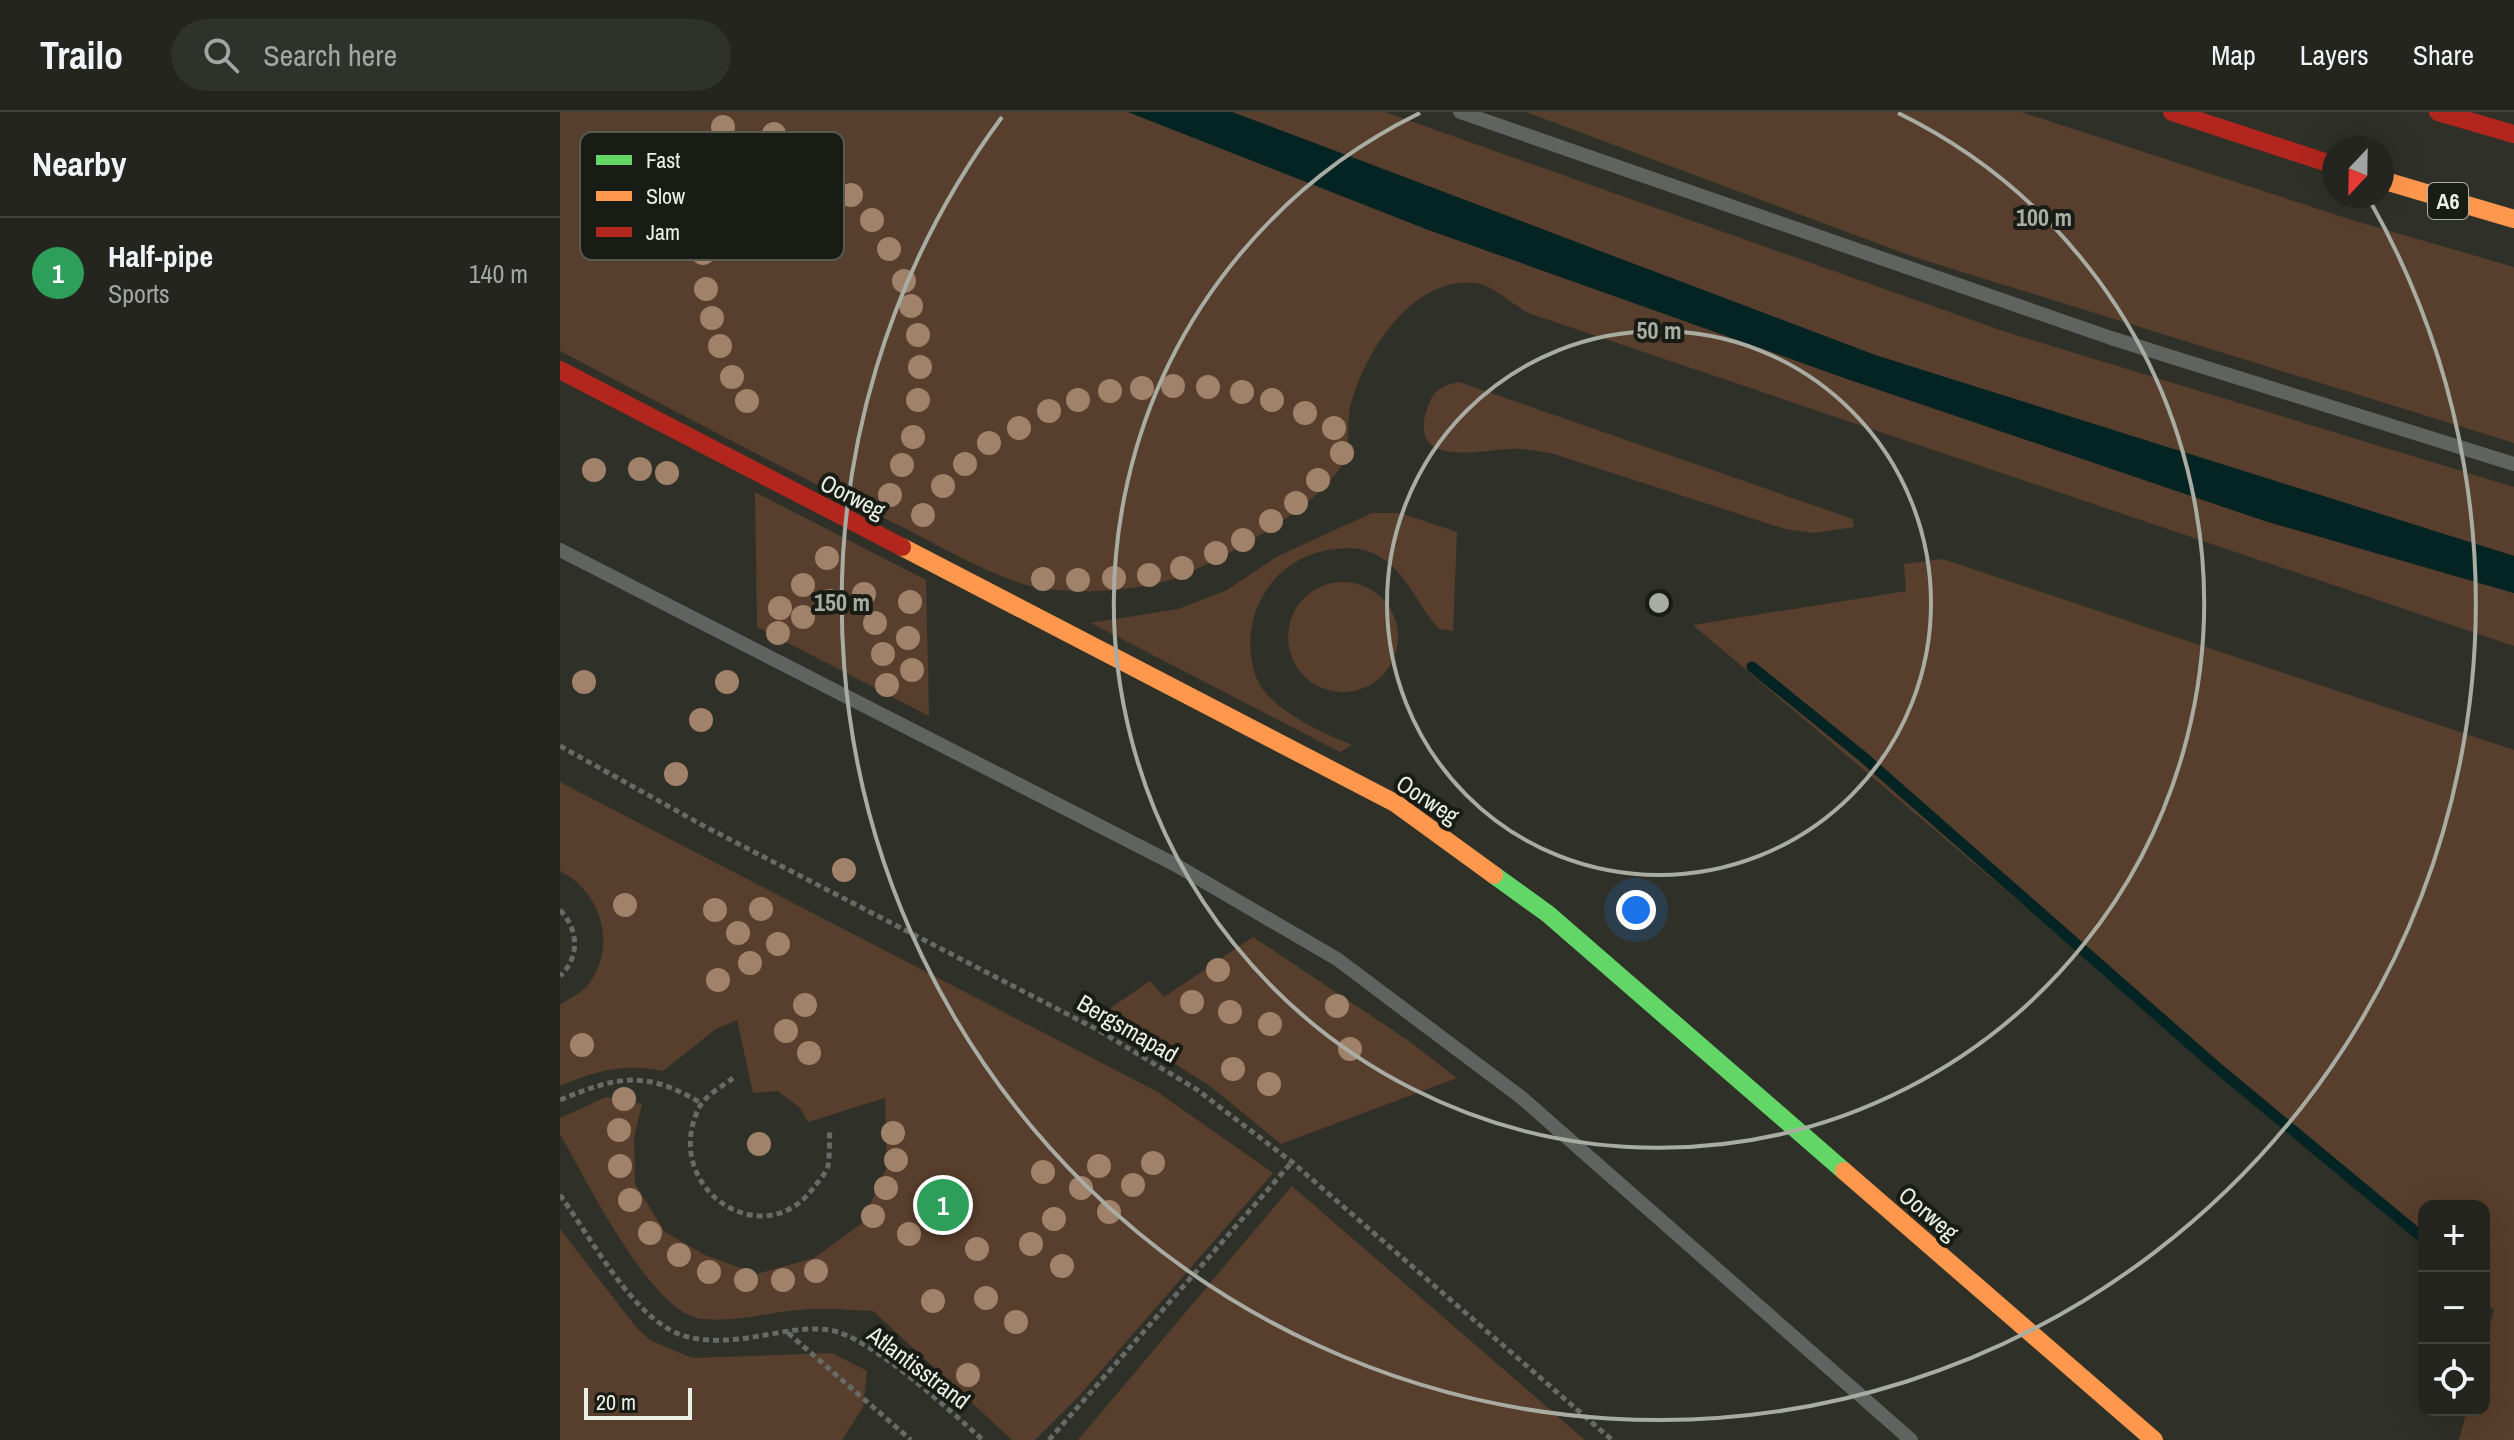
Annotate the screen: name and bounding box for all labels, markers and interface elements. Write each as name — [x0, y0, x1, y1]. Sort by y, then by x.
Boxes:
search box — [171, 19, 731, 91]
text: Trailo — [40, 30, 123, 81]
icon: search — [199, 33, 243, 77]
text: Search here — [263, 35, 397, 75]
text: Map — [2211, 36, 2256, 74]
text: Layers — [2300, 36, 2369, 74]
text: Share — [2413, 36, 2474, 74]
legend — [580, 132, 844, 260]
north arrow — [2322, 136, 2394, 208]
text: Nearby — [32, 141, 127, 187]
text: Fast — [646, 145, 680, 175]
text: Slow — [646, 181, 685, 211]
road number: A6 — [2428, 183, 2468, 219]
text: 100 m — [2016, 201, 2072, 233]
text: Jam — [646, 217, 680, 247]
text: Half-pipe — [108, 236, 213, 276]
text: 1 — [52, 256, 64, 291]
text: 140 m — [469, 256, 528, 291]
text: Sports — [108, 276, 170, 311]
text: 50 m — [1637, 314, 1681, 346]
street label: Oorweg — [815, 466, 891, 526]
text: 150 m — [814, 586, 870, 618]
centre of rings — [1645, 589, 1673, 617]
street label: Oorweg — [1390, 767, 1466, 831]
your location — [1616, 890, 1656, 930]
street label: Bergsmapad — [1072, 986, 1184, 1070]
pin: 1 — [917, 1175, 969, 1235]
street label: Oorweg — [1892, 1179, 1966, 1247]
map controls — [2418, 1200, 2490, 1416]
button: + — [2418, 1200, 2490, 1272]
button: − — [2418, 1272, 2490, 1344]
street label: Atlantisstrand — [861, 1317, 977, 1416]
button: locate — [2418, 1344, 2490, 1416]
scale bar — [584, 1384, 692, 1420]
text: 20 m — [596, 1387, 636, 1417]

